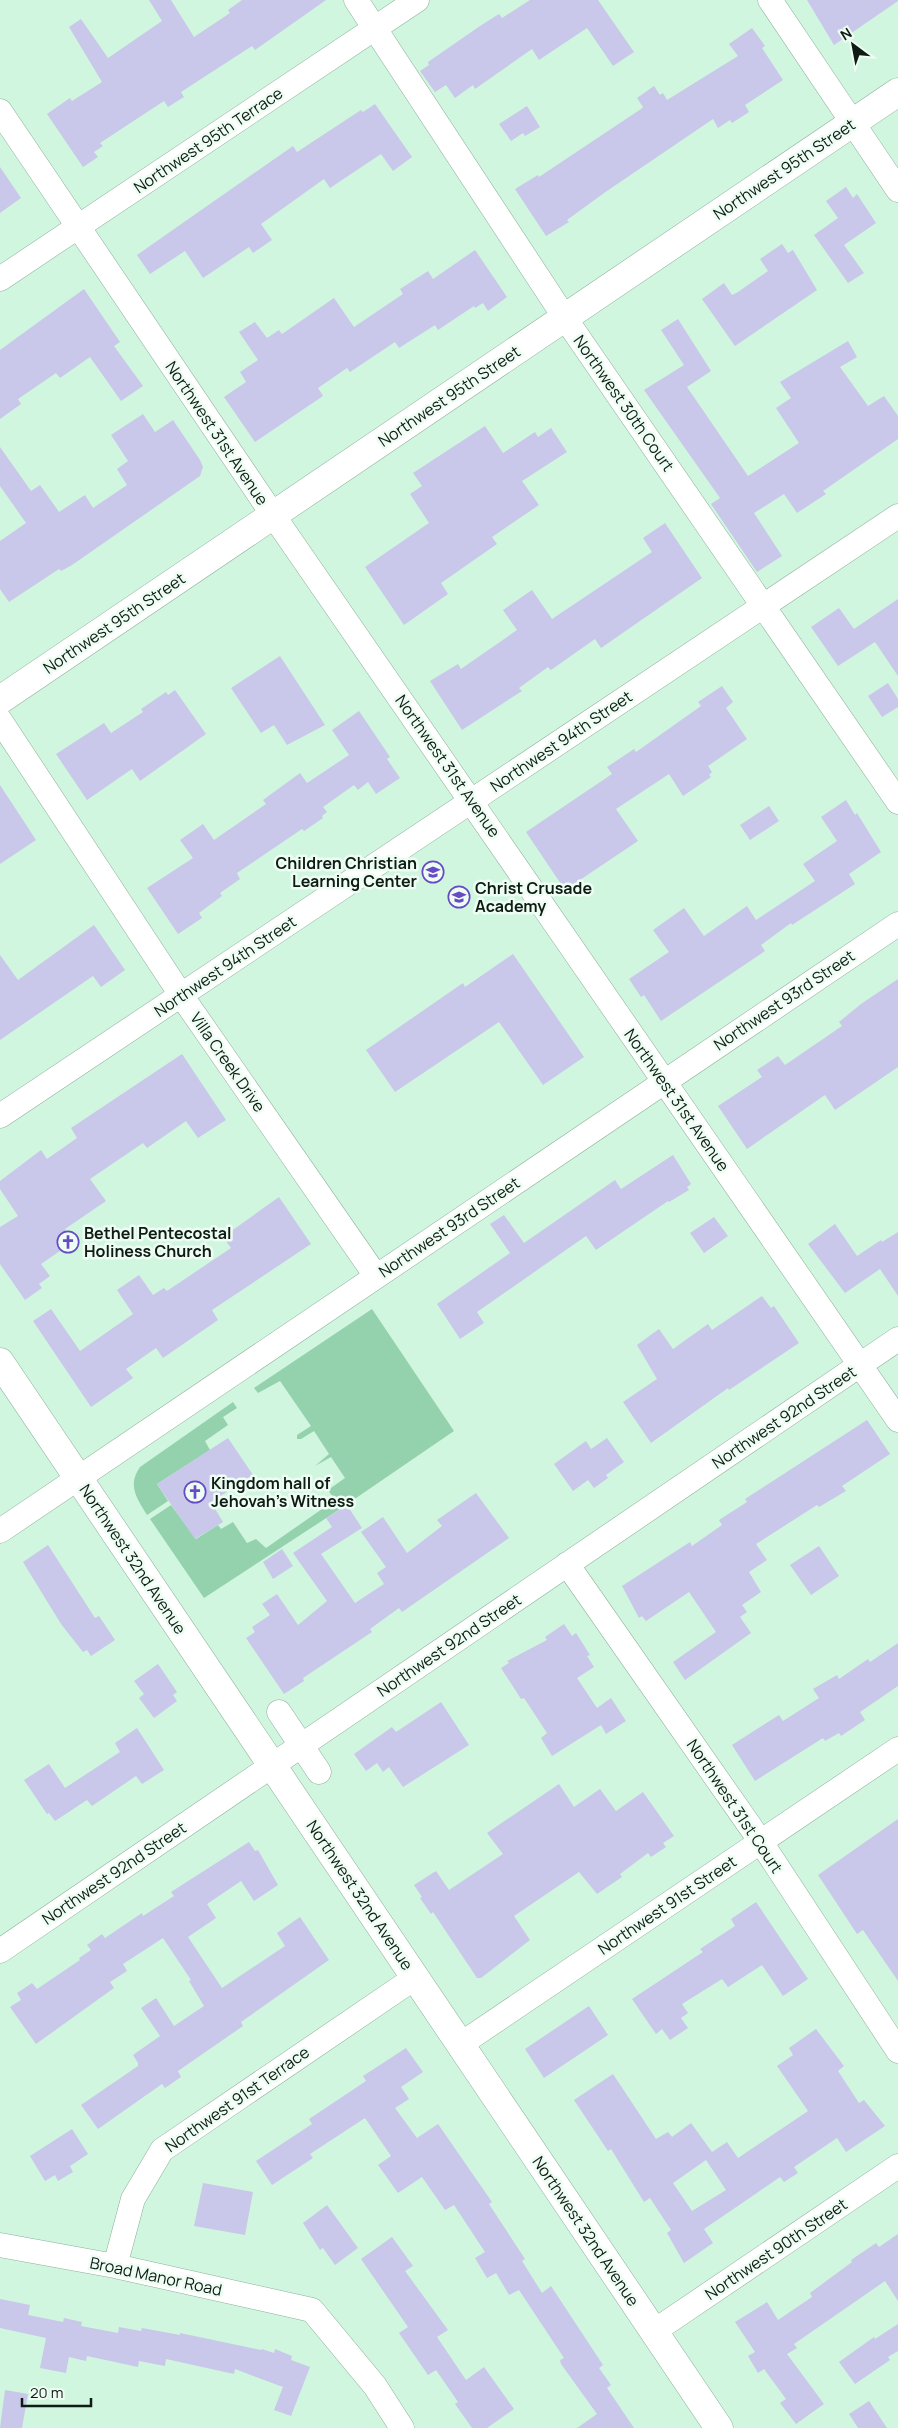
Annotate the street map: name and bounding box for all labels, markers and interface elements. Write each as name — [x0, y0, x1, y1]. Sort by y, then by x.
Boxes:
north arrow — [828, 20, 878, 70]
text: N — [837, 23, 855, 44]
street label: Northwest 95th Terrace — [129, 82, 287, 198]
street label: Northwest 95th Street — [709, 113, 859, 225]
street label: Northwest 30th Court — [569, 330, 679, 476]
street label: Northwest 95th Street — [374, 340, 524, 452]
street label: Northwest 31st Avenue — [161, 357, 273, 509]
street label: Northwest 95th Street — [39, 567, 189, 679]
street label: Northwest 94th Street — [486, 685, 636, 797]
street label: Northwest 31st Avenue — [390, 690, 506, 842]
place label: Children Christian Learning Center — [276, 852, 417, 892]
school or university icon: Children Christian Learning Center — [421, 860, 445, 884]
place label: Christ Crusade Academy — [475, 877, 592, 917]
school or university icon: Christ Crusade Academy — [447, 885, 471, 909]
street label: Northwest 94th Street — [150, 910, 300, 1022]
street label: Northwest 93rd Street — [709, 945, 859, 1055]
street label: Villa Creek Drive — [185, 1008, 271, 1116]
street label: Northwest 31st Avenue — [619, 1024, 735, 1176]
street label: Northwest 93rd Street — [374, 1172, 524, 1282]
place label: Bethel Pentecostal Holiness Church — [84, 1222, 232, 1262]
church icon: Bethel Pentecostal Holiness Church — [56, 1230, 80, 1254]
street label: Northwest 92nd Street — [708, 1360, 860, 1474]
place label: Kingdom hall of Jehovah's Witness — [211, 1472, 354, 1512]
street label: Northwest 32nd Avenue — [75, 1480, 191, 1638]
church icon: Kingdom hall of Jehovah's Witness — [183, 1480, 207, 1504]
street label: Northwest 92nd Street — [373, 1588, 525, 1702]
street label: Northwest 31st Court — [682, 1735, 788, 1877]
street label: Northwest 92nd Street — [38, 1816, 190, 1930]
street label: Northwest 32nd Avenue — [302, 1816, 418, 1974]
street label: Northwest 91st Street — [593, 1850, 741, 1960]
street label: Northwest 91st Terrace — [161, 2041, 313, 2157]
street label: Northwest 32nd Avenue — [528, 2152, 644, 2310]
street label: Northwest 90th Street — [701, 2193, 851, 2305]
street label: Broad Manor Road — [88, 2251, 224, 2301]
scale bar — [22, 2376, 91, 2408]
text: 20 m — [30, 2382, 63, 2403]

